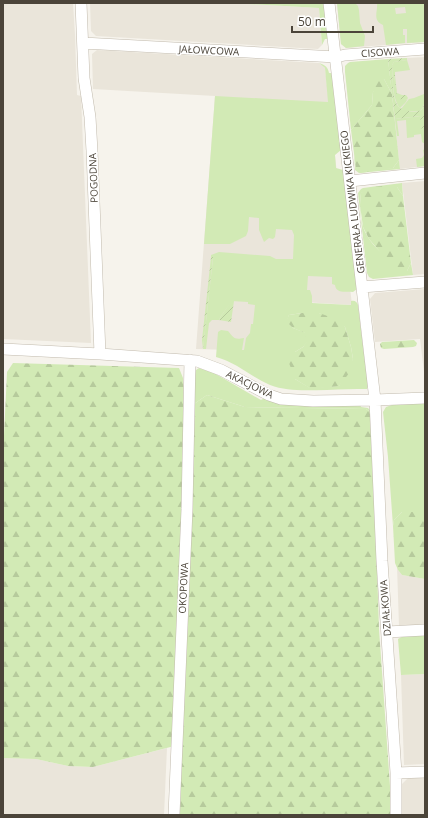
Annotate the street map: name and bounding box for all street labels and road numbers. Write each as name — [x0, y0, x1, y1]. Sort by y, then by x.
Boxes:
street label: JAŁOWCOWA — [177, 41, 240, 59]
street label: CISOWA — [361, 44, 400, 60]
street label: GENERAŁA LUDWIKA KICKIEGO — [336, 129, 368, 274]
street label: POGODNA — [85, 152, 101, 203]
street label: AKACJOWA — [224, 367, 277, 402]
street label: OKOPOWA — [175, 561, 191, 614]
street label: DZIAŁKOWA — [376, 579, 394, 637]

